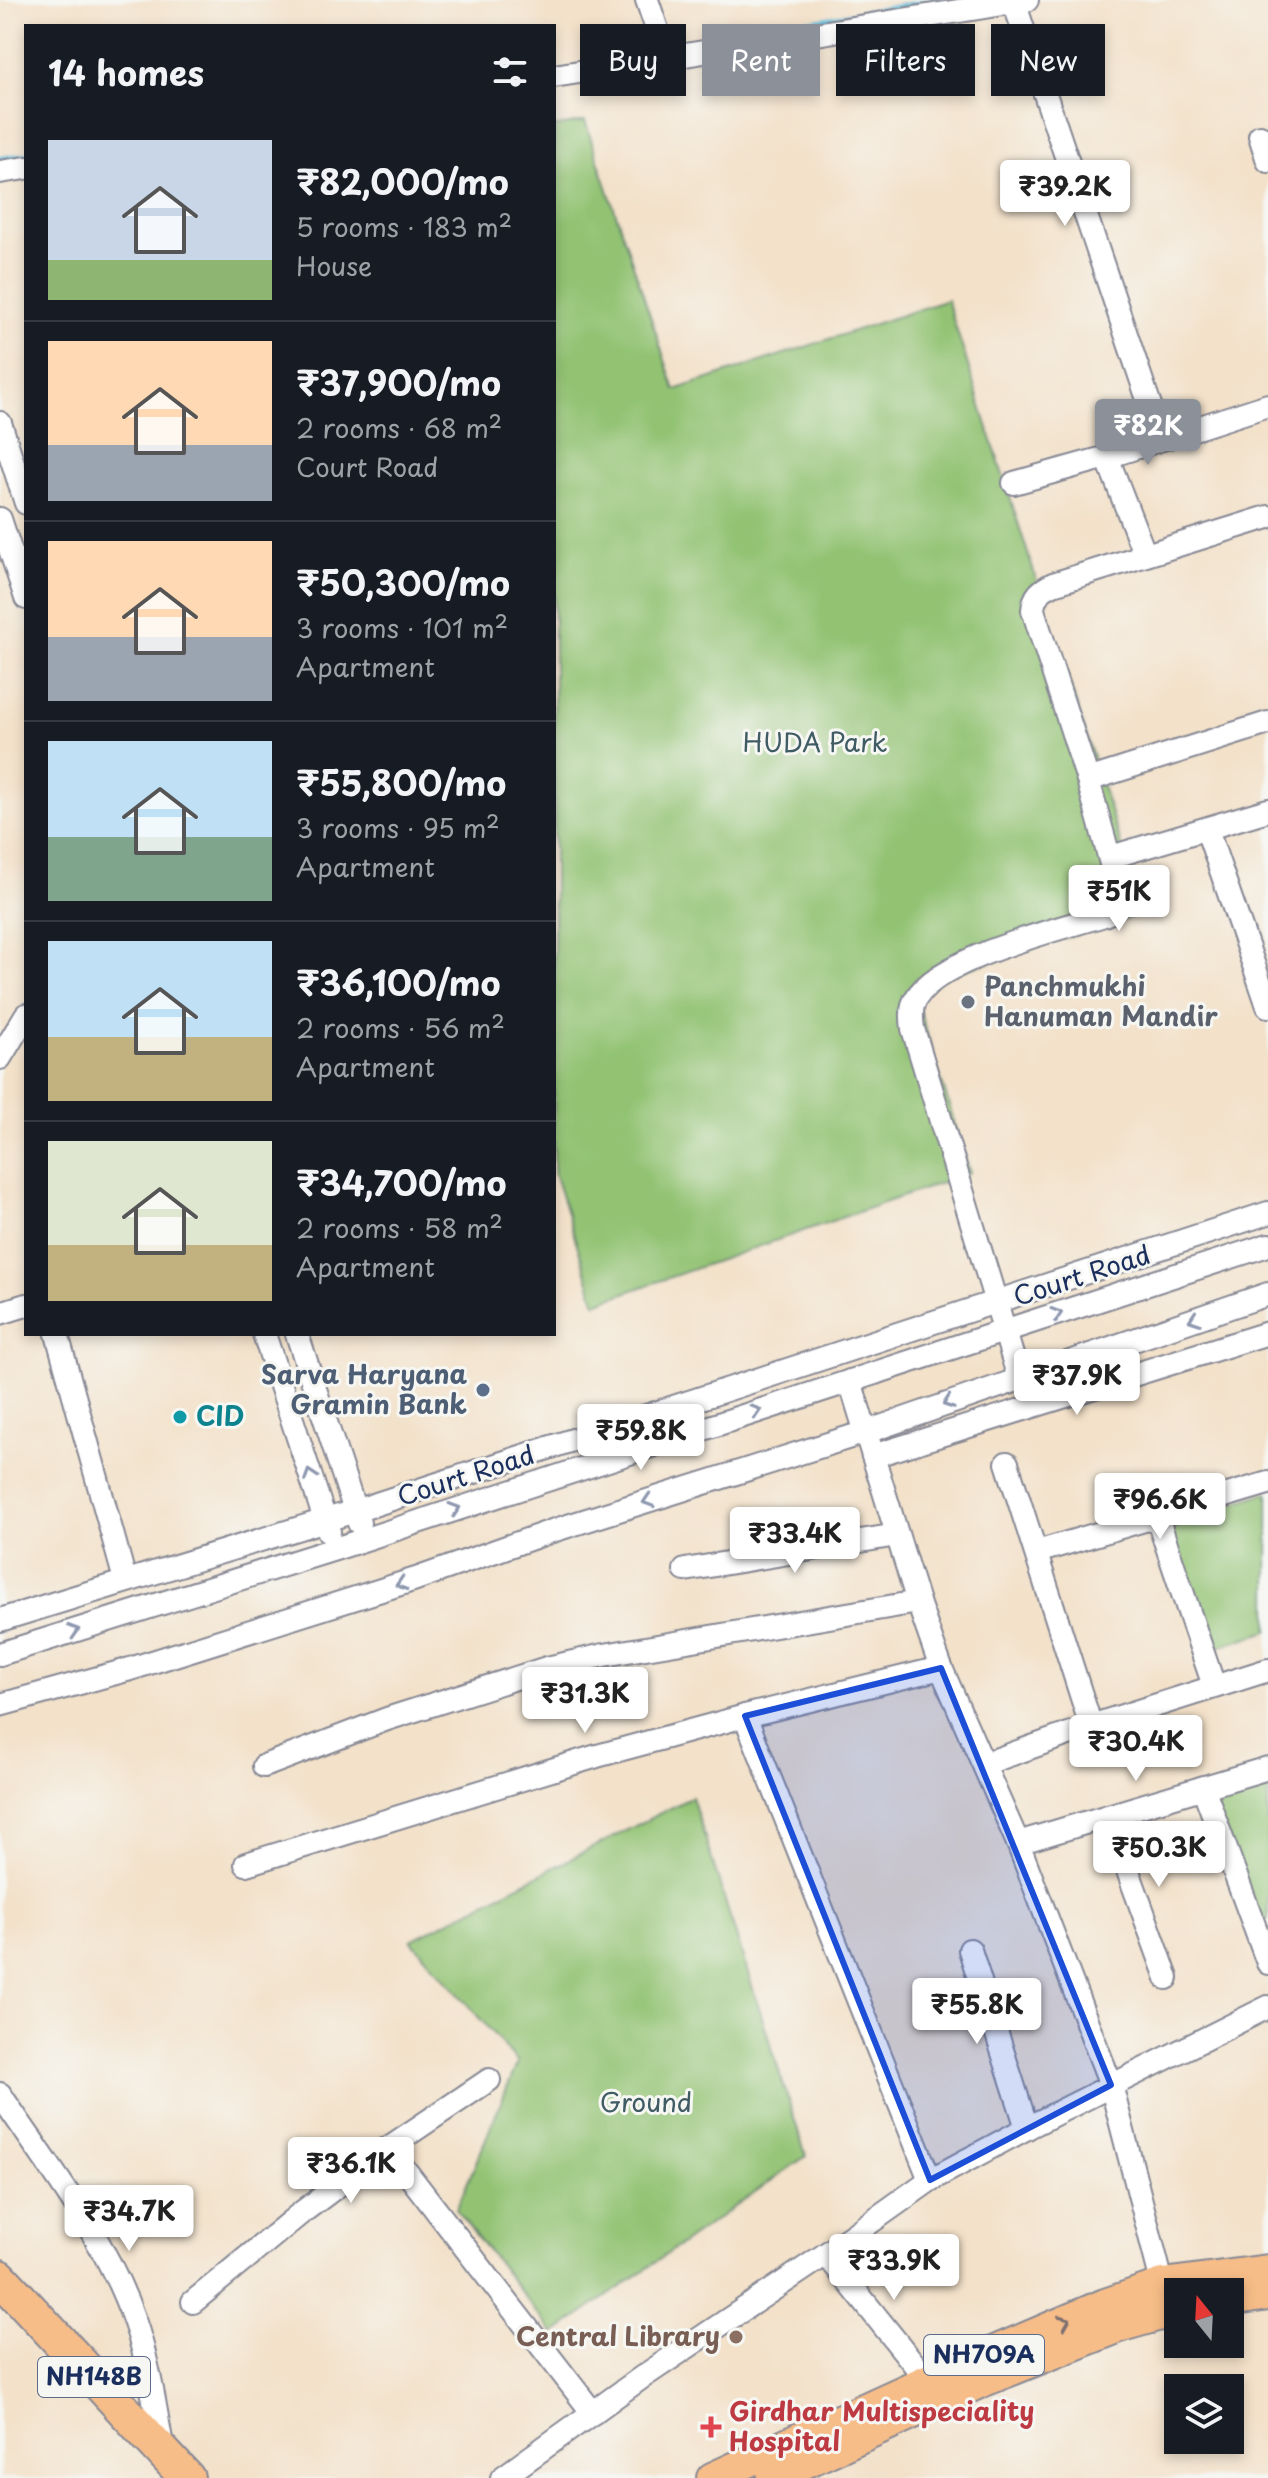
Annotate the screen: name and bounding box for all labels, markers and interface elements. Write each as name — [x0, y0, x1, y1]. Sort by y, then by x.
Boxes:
chip: Buy — [580, 24, 686, 96]
chip: Rent — [702, 24, 820, 96]
chip: Filters — [836, 24, 975, 96]
chip: New — [991, 24, 1105, 96]
text: 14 homes — [48, 46, 204, 98]
icon: filters — [488, 50, 532, 94]
text: ₹82,000/mo — [296, 155, 509, 207]
pin: ₹39.2K — [1000, 160, 1130, 228]
text: ₹39.2K — [1018, 166, 1112, 205]
icon: home — [112, 172, 208, 268]
text: 5 rooms · 183 m² — [296, 207, 512, 246]
text: House — [296, 246, 372, 285]
text: ₹37,900/mo — [296, 356, 501, 408]
icon: home — [112, 373, 208, 469]
pin: ₹82K — [1101, 399, 1195, 467]
text: ₹82K — [1113, 405, 1183, 444]
text: 2 rooms · 68 m² — [296, 408, 502, 447]
text: Court Road — [296, 447, 438, 486]
text: ₹50,300/mo — [296, 556, 510, 608]
icon: home — [112, 573, 208, 669]
text: 3 rooms · 101 m² — [296, 608, 508, 647]
text: Apartment — [296, 647, 435, 686]
park label: HUDA Park — [743, 722, 888, 761]
text: ₹55,800/mo — [296, 756, 506, 808]
icon: home — [112, 773, 208, 869]
text: 3 rooms · 95 m² — [296, 808, 500, 847]
text: Apartment — [296, 847, 435, 886]
pin: ₹51K — [1072, 865, 1166, 933]
text: ₹51K — [1087, 871, 1151, 910]
text: ₹36,100/mo — [296, 956, 501, 1008]
place label: Panchmukhi Hanuman Mandir — [984, 966, 1218, 1035]
icon: home — [112, 973, 208, 1069]
marker: Panchmukhi Hanuman Mandir — [959, 993, 977, 1011]
text: 2 rooms · 56 m² — [296, 1008, 505, 1047]
text: Apartment — [296, 1047, 435, 1086]
text: ₹34,700/mo — [296, 1156, 506, 1208]
icon: home — [112, 1173, 208, 1269]
text: 2 rooms · 58 m² — [296, 1208, 503, 1247]
street label: Court Road — [1008, 1234, 1155, 1315]
text: Apartment — [296, 1247, 435, 1286]
one-way arrow — [1049, 1307, 1063, 1323]
one-way arrow — [1188, 1310, 1202, 1326]
pin: ₹37.9K — [1012, 1349, 1142, 1417]
place label: Sarva Haryana Gramin Bank — [261, 1354, 467, 1423]
text: ₹37.9K — [1032, 1355, 1122, 1394]
marker: Sarva Haryana Gramin Bank — [474, 1381, 492, 1399]
one-way arrow — [942, 1394, 956, 1410]
place label: CID — [196, 1396, 244, 1435]
pin: ₹59.8K — [576, 1404, 706, 1472]
one-way arrow — [749, 1404, 762, 1420]
marker: CID — [171, 1408, 189, 1426]
text: ₹59.8K — [595, 1410, 687, 1449]
street label: Court Road — [392, 1434, 539, 1515]
one-way arrow — [303, 1468, 319, 1482]
pin: ₹96.6K — [1095, 1473, 1225, 1541]
text: ₹96.6K — [1113, 1479, 1207, 1518]
one-way arrow — [641, 1492, 655, 1508]
one-way arrow — [448, 1502, 462, 1518]
pin: ₹33.4K — [730, 1507, 860, 1575]
text: ₹33.4K — [748, 1513, 842, 1552]
one-way arrow — [395, 1575, 409, 1591]
one-way arrow — [67, 1624, 81, 1640]
pin: ₹31.3K — [520, 1667, 650, 1735]
text: ₹31.3K — [540, 1673, 630, 1712]
pin: ₹30.4K — [1071, 1715, 1201, 1783]
text: ₹30.4K — [1087, 1721, 1185, 1760]
pin: ₹50.3K — [1094, 1821, 1224, 1889]
text: ₹50.3K — [1111, 1827, 1207, 1866]
pin: ₹55.8K — [912, 1978, 1042, 2046]
text: ₹55.8K — [930, 1984, 1024, 2023]
park label: Ground — [600, 2082, 692, 2121]
pin: ₹36.1K — [286, 2137, 416, 2205]
text: ₹36.1K — [306, 2143, 396, 2182]
pin: ₹34.7K — [64, 2185, 194, 2253]
text: ₹34.7K — [83, 2191, 175, 2230]
pin: ₹33.9K — [829, 2234, 959, 2302]
text: ₹33.9K — [847, 2240, 941, 2279]
north arrow — [1164, 2278, 1244, 2358]
map controls — [1164, 2278, 1244, 2454]
one-way arrow — [1056, 2315, 1071, 2331]
place label: Central Library — [516, 2316, 720, 2355]
marker: Central Library — [727, 2328, 745, 2346]
road number: NH709A — [924, 2335, 1044, 2375]
road number: NH148B — [38, 2357, 150, 2397]
button: layers — [1164, 2374, 1244, 2454]
place label: Girdhar Multispeciality Hospital — [729, 2391, 1035, 2460]
marker: Girdhar Multispeciality Hospital — [700, 2416, 722, 2438]

